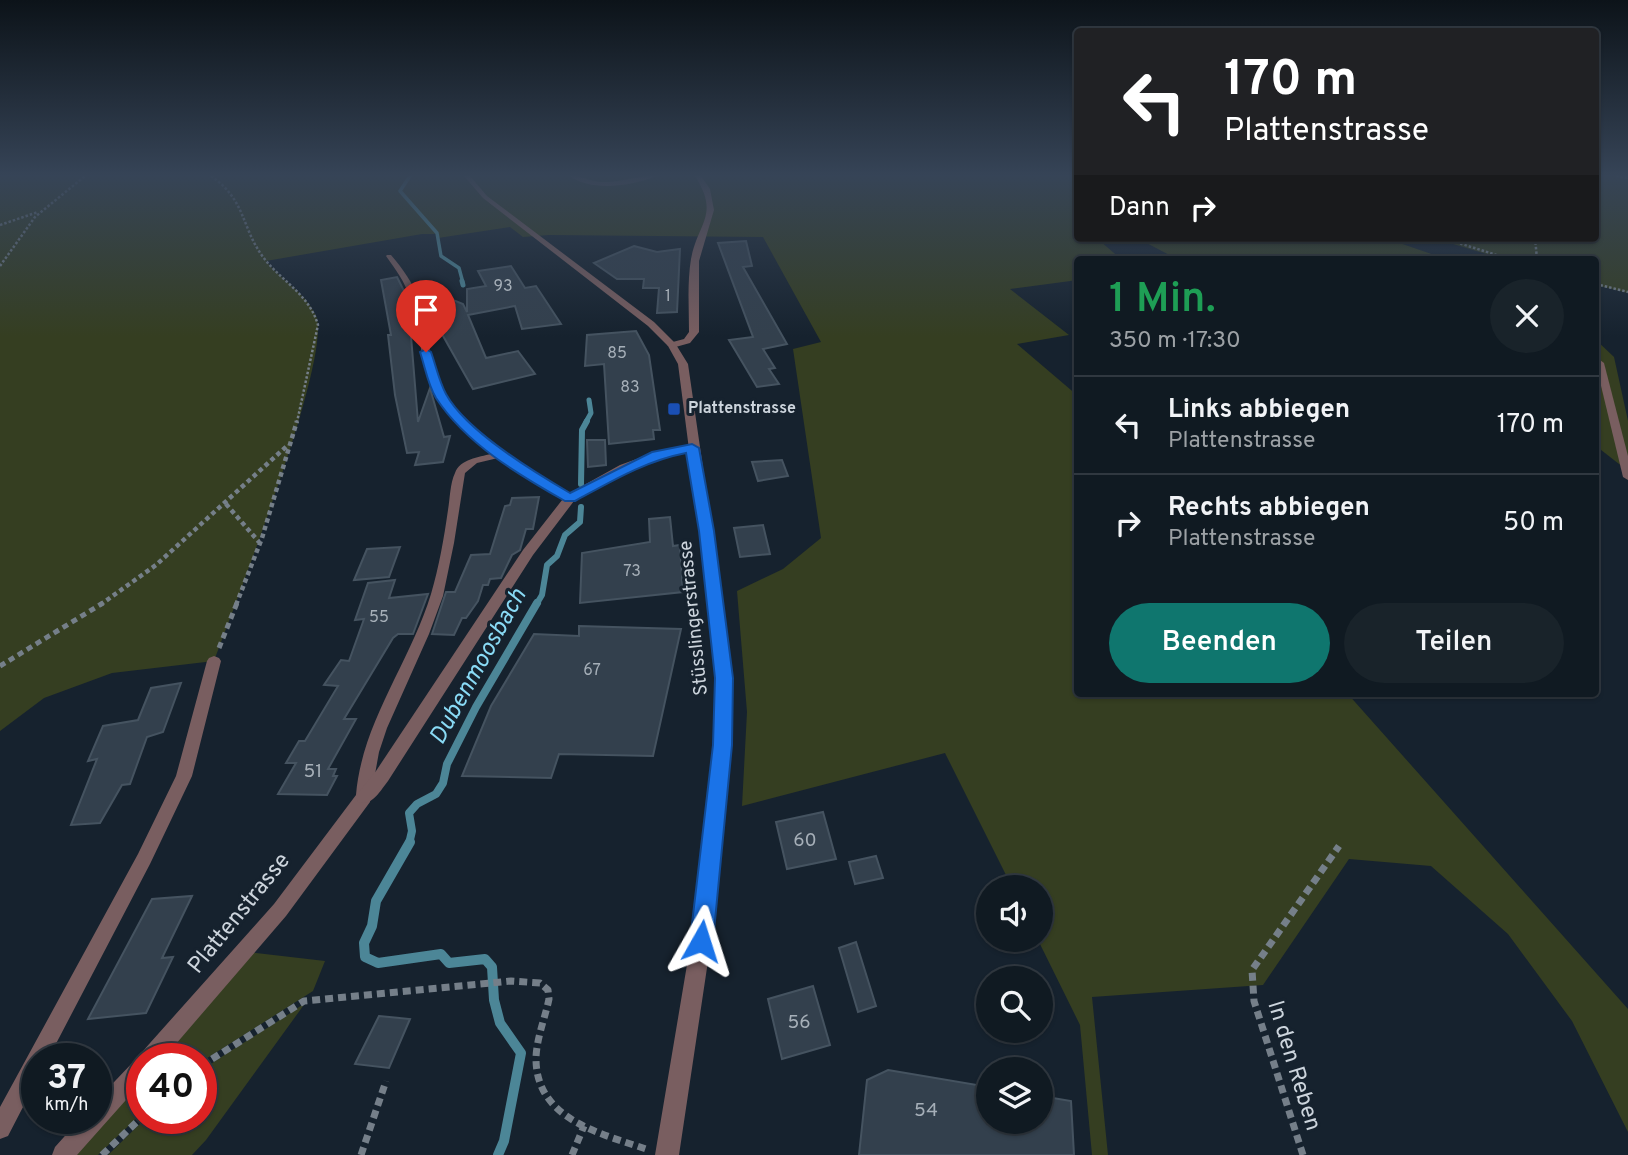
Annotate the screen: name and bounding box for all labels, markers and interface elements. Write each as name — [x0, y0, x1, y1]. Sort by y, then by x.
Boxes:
text: 170 m — [1224, 51, 1357, 113]
icon: left — [1109, 56, 1200, 147]
text: Plattenstrasse — [1224, 112, 1429, 152]
icon: right — [1184, 189, 1222, 227]
text: Dann — [1109, 192, 1170, 225]
text: 1 Min. — [1109, 274, 1216, 327]
house number: 93 — [493, 277, 513, 297]
button: close — [1490, 279, 1564, 353]
pin — [396, 280, 456, 352]
house number: 1 — [665, 287, 671, 307]
icon: arrive — [407, 291, 445, 329]
text: 350 m · 17:30 — [1109, 327, 1241, 356]
house number: 85 — [607, 344, 627, 364]
house number: 83 — [620, 378, 640, 398]
text: Links abbiegen — [1168, 394, 1350, 427]
place label: Plattenstrasse — [688, 399, 796, 419]
marker: Plattenstrasse — [666, 401, 682, 417]
icon: left — [1109, 406, 1147, 444]
text: 170 m — [1497, 409, 1564, 442]
text: Plattenstrasse — [1168, 427, 1315, 456]
text: Rechts abbiegen — [1168, 492, 1370, 525]
icon: right — [1109, 504, 1147, 542]
text: 50 m — [1503, 507, 1564, 540]
text: Plattenstrasse — [1168, 525, 1315, 554]
street label: Stüsslingerstrasse — [674, 539, 714, 697]
house number: 73 — [623, 562, 641, 582]
water label: Dubenmoosbach — [424, 584, 534, 750]
button: Beenden — [1109, 603, 1330, 683]
button: Teilen — [1344, 603, 1564, 683]
house number: 55 — [369, 608, 389, 628]
house number: 67 — [583, 661, 601, 681]
house number: 51 — [304, 760, 322, 784]
house number: 60 — [793, 829, 817, 853]
street label: Plattenstrasse — [182, 848, 298, 980]
map controls — [976, 875, 1053, 1134]
button: sound — [976, 875, 1053, 952]
position arrow — [664, 904, 738, 978]
button: search — [976, 966, 1053, 1043]
street label: In den Reben — [1259, 997, 1327, 1135]
house number: 56 — [787, 1011, 811, 1035]
speed limit sign: 40 — [126, 1043, 217, 1134]
text: 37 — [47, 1057, 86, 1101]
button: layers — [976, 1057, 1053, 1134]
text: km/h — [45, 1094, 88, 1117]
house number: 54 — [914, 1099, 938, 1123]

